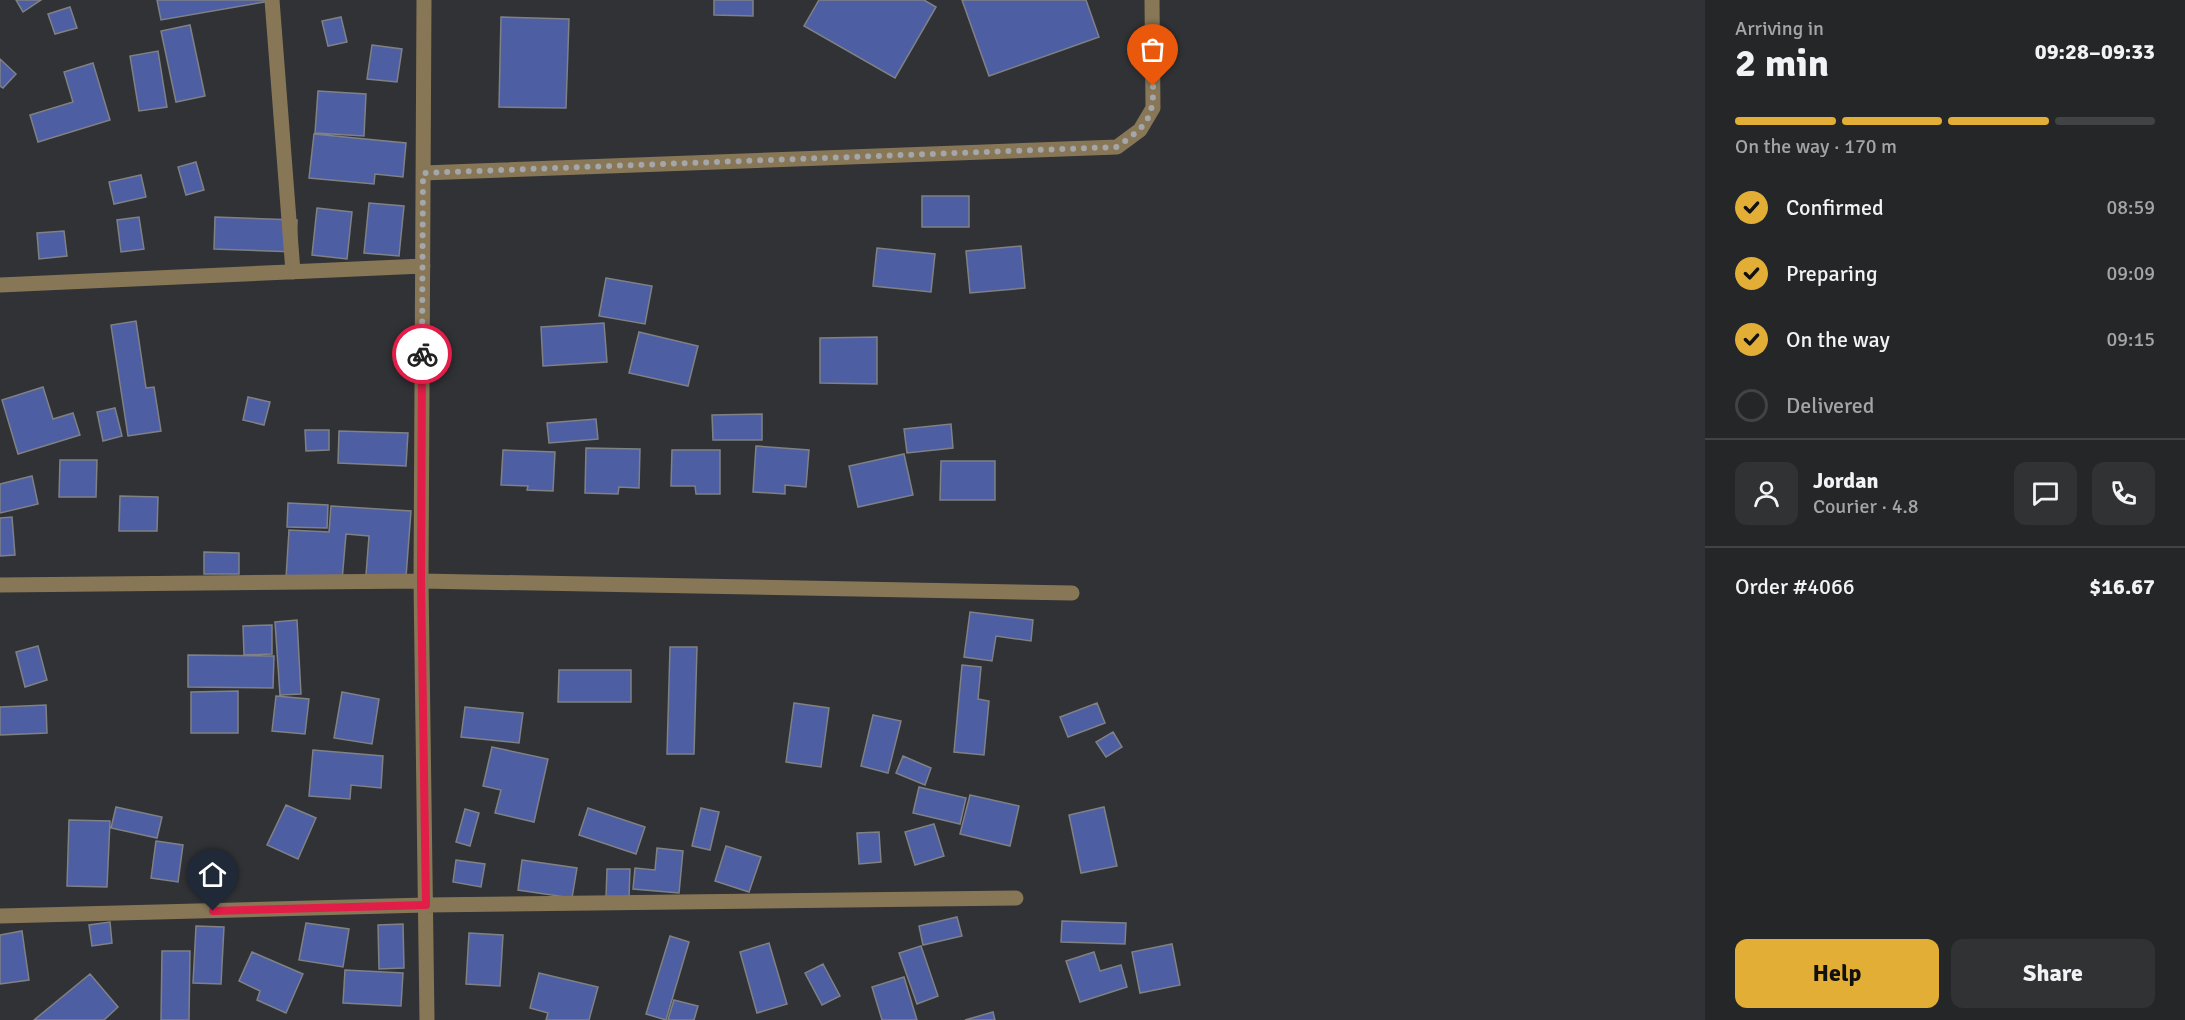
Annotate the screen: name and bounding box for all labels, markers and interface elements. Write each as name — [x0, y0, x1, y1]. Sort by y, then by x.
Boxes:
text: Arriving in — [1735, 16, 1824, 41]
pin — [1127, 24, 1178, 86]
icon: bag — [1136, 33, 1169, 66]
text: 09:28–09:33 — [2035, 38, 2155, 65]
text: 2 min — [1735, 39, 1829, 87]
text: On the way · 170 m — [1735, 134, 1897, 159]
icon: check — [1735, 191, 1768, 224]
text: Confirmed — [1786, 194, 1884, 221]
text: 08:59 — [2106, 195, 2155, 220]
icon: check — [1735, 257, 1768, 290]
text: Preparing — [1786, 260, 1878, 287]
text: 09:09 — [2106, 261, 2155, 286]
icon: check — [1735, 323, 1768, 356]
courier — [392, 324, 452, 384]
text: On the way — [1786, 326, 1890, 353]
text: 09:15 — [2106, 327, 2155, 352]
icon: bike — [406, 338, 439, 371]
text: Delivered — [1786, 392, 1874, 419]
button: person — [1735, 462, 1798, 525]
button: chat — [2014, 462, 2077, 525]
button: phone — [2092, 462, 2155, 525]
text: Jordan — [1813, 467, 1879, 494]
text: Courier · 4.8 — [1813, 494, 1919, 519]
text: Order #4066 — [1735, 573, 1855, 600]
text: $16.67 — [2089, 573, 2155, 600]
pin — [187, 849, 238, 911]
icon: home — [196, 858, 229, 891]
button: Help — [1735, 939, 1939, 1008]
button: Share — [1951, 939, 2155, 1008]

